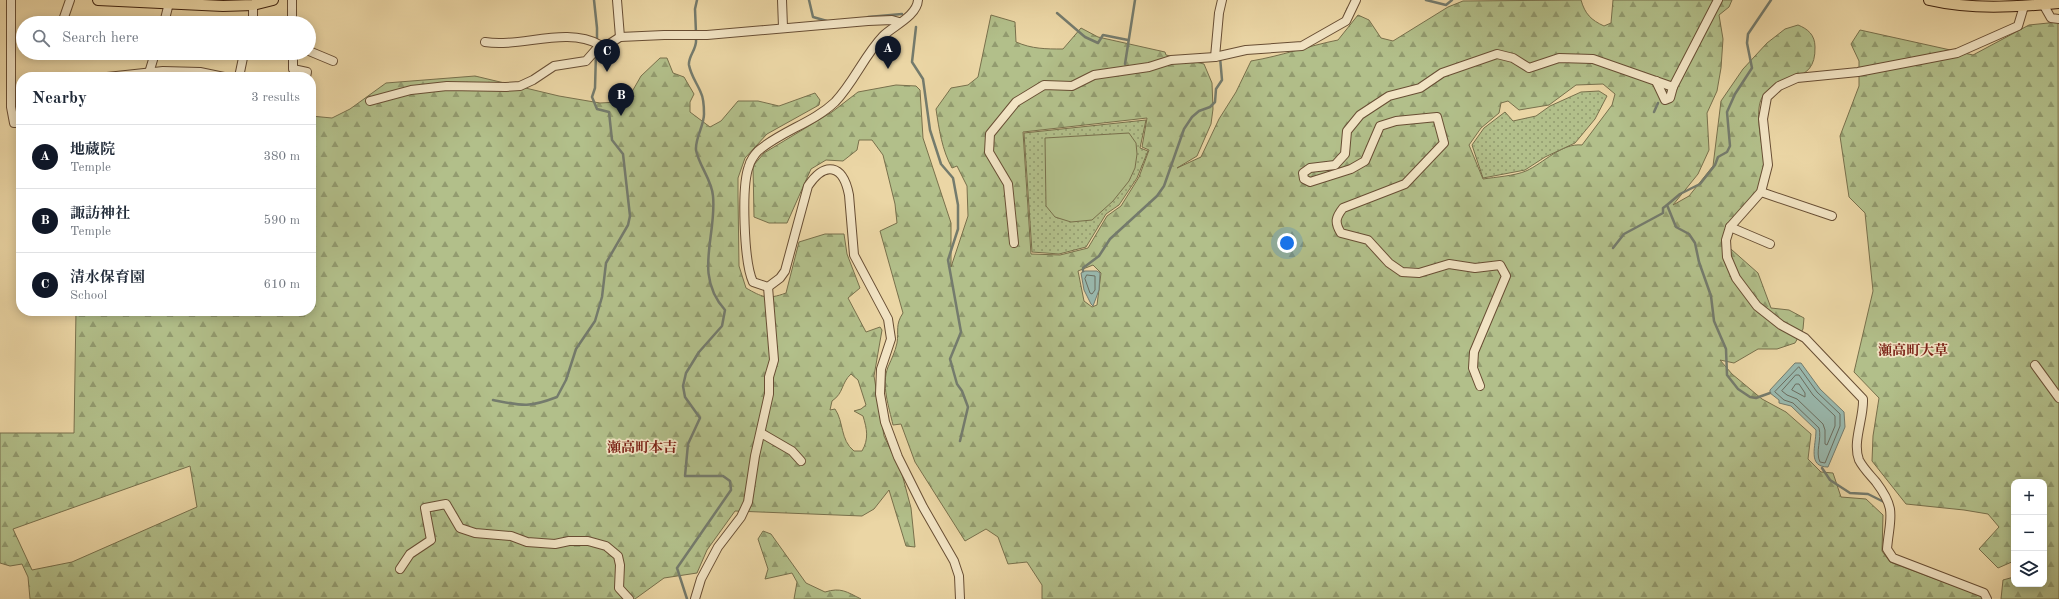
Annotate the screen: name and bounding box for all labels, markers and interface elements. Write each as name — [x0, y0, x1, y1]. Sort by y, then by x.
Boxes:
search box — [16, 16, 316, 60]
icon: search — [30, 27, 52, 49]
text: Search here — [62, 31, 139, 46]
pin: A — [875, 36, 901, 69]
pin: C — [594, 39, 620, 72]
pin: B — [608, 83, 634, 116]
text: Nearby — [32, 90, 87, 107]
text: 3 results — [251, 91, 300, 104]
text: 地蔵院 — [70, 143, 115, 158]
text: A — [40, 150, 50, 163]
text: 380 m — [263, 150, 300, 163]
text: Temple — [70, 161, 111, 174]
text: 諏訪神社 — [70, 207, 130, 222]
text: B — [40, 214, 50, 227]
text: 590 m — [263, 214, 300, 227]
text: Temple — [70, 225, 111, 238]
your location — [1277, 233, 1297, 253]
text: 清水保育園 — [70, 271, 145, 286]
text: C — [41, 278, 49, 291]
text: 610 m — [263, 278, 300, 291]
text: School — [70, 289, 107, 302]
district label: 瀬高町大草 — [1878, 342, 1948, 358]
district label: 瀬高町本吉 — [607, 440, 677, 455]
map controls — [2011, 479, 2047, 587]
button: + — [2011, 479, 2047, 515]
button: − — [2011, 515, 2047, 551]
button: layers — [2011, 551, 2047, 587]

